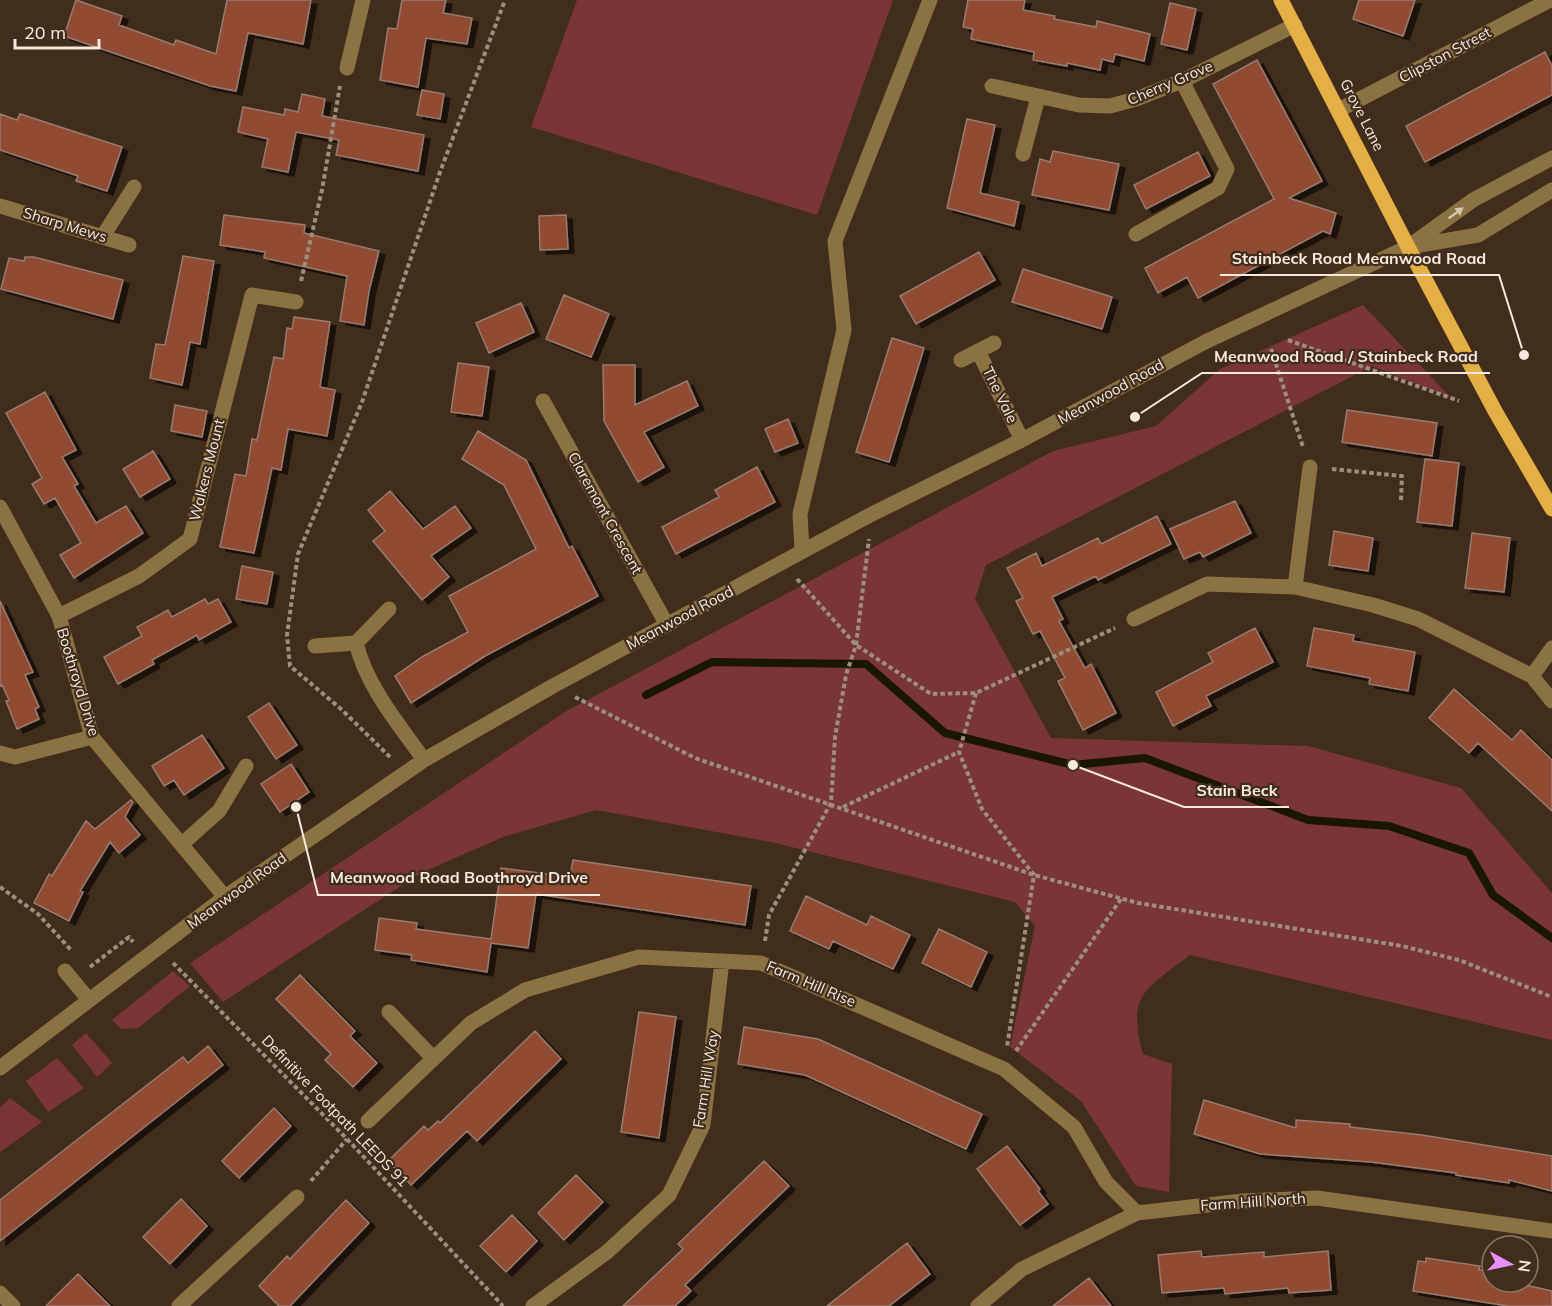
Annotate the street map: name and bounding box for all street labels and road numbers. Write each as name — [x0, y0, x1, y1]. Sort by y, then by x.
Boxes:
street label: Clipston Street — [1395, 22, 1494, 87]
street label: Cherry Grove — [1124, 56, 1216, 109]
street label: Grove Lane — [1336, 75, 1389, 154]
street label: Sharp Mews — [21, 203, 109, 246]
street label: Meanwood Road — [1054, 355, 1167, 429]
street label: The Vale — [979, 364, 1022, 426]
street label: Walkers Mount — [185, 417, 228, 523]
street label: Claremont Crescent — [564, 448, 647, 577]
street label: Meanwood Road — [623, 581, 737, 654]
street label: Boothroyd Drive — [53, 625, 104, 738]
street label: Meanwood Road — [183, 848, 290, 933]
street label: Farm Hill Rise — [764, 956, 859, 1011]
street label: Farm Hill Way — [688, 1029, 723, 1129]
street label: Definitive Footpath LEEDS 91 — [258, 1031, 413, 1191]
street label: Farm Hill North — [1200, 1188, 1306, 1215]

